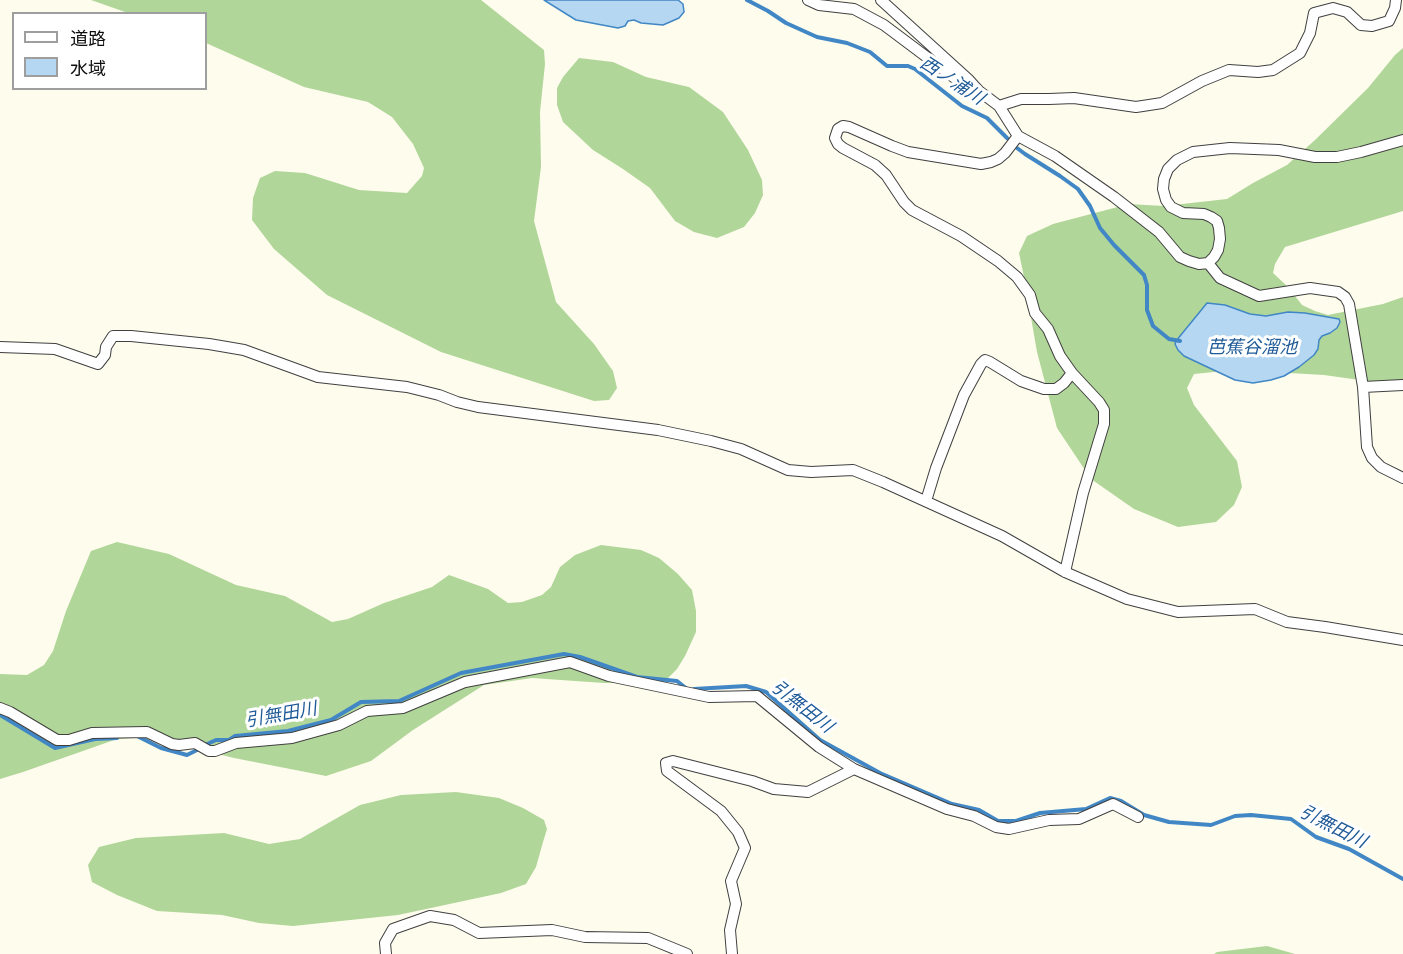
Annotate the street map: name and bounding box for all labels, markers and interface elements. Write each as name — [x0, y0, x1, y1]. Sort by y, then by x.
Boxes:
legend — [12, 12, 207, 90]
text: 道路 — [70, 28, 106, 49]
water label: 西ノ浦川 — [916, 52, 988, 110]
text: 水域 — [70, 58, 106, 79]
water label: 芭蕉谷溜池 — [1207, 337, 1297, 359]
water label: 引無田川 — [767, 676, 837, 738]
water label: 引無田川 — [244, 698, 318, 732]
water label: 引無田川 — [1296, 801, 1370, 853]

